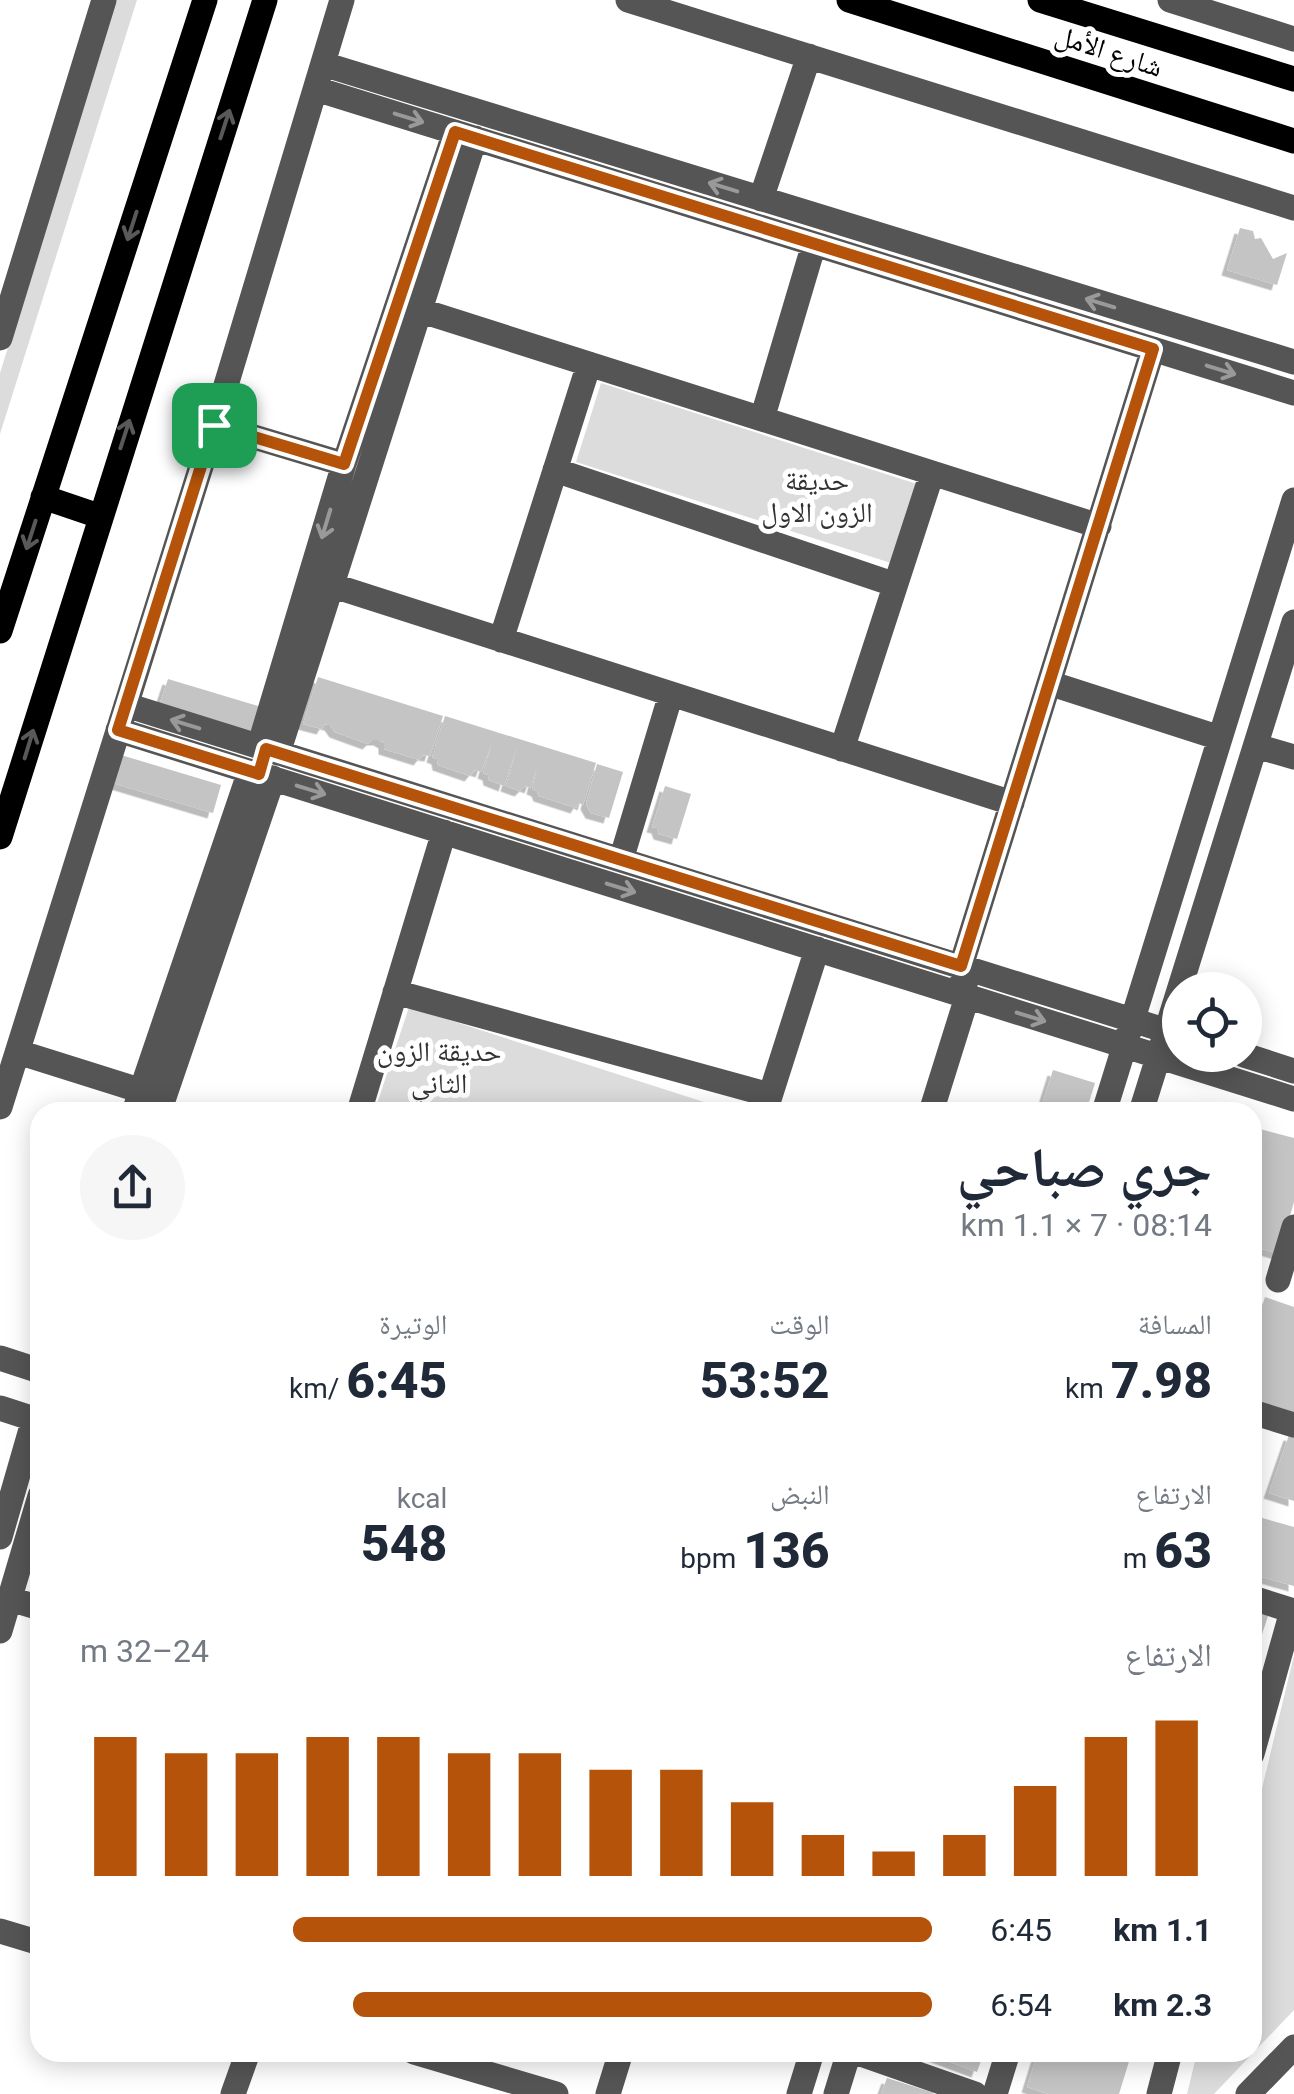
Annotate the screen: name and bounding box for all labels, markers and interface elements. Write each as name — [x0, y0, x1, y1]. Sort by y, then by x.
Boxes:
street label: شارع الأمل — [1051, 18, 1167, 85]
one-way arrow — [217, 109, 235, 141]
one-way arrow — [393, 110, 424, 128]
one-way arrow — [708, 177, 739, 195]
one-way arrow — [121, 209, 139, 241]
one-way arrow — [1085, 293, 1117, 311]
one-way arrow — [1204, 362, 1236, 380]
pin — [172, 383, 257, 468]
icon: arrive — [187, 398, 242, 453]
one-way arrow — [118, 418, 136, 450]
park label: حديقة الزون الاول — [761, 464, 873, 529]
one-way arrow — [316, 508, 334, 539]
one-way arrow — [21, 519, 39, 550]
one-way arrow — [170, 714, 201, 732]
one-way arrow — [21, 729, 39, 760]
one-way arrow — [295, 783, 326, 801]
one-way arrow — [605, 880, 636, 898]
map controls — [1162, 972, 1262, 1072]
button: locate — [1162, 972, 1262, 1072]
one-way arrow — [1015, 1009, 1046, 1027]
park label: حديقة الزون الثاني — [377, 1035, 501, 1106]
button: share — [80, 1135, 185, 1240]
text: جري صباحي — [957, 1136, 1212, 1200]
text: 08:14 · 7 × 1.1 km — [961, 1206, 1212, 1244]
text: الوتيرة — [379, 1308, 447, 1341]
text: الوقت — [769, 1308, 830, 1341]
text: المسافة — [1138, 1308, 1212, 1341]
text: 6:45 — [346, 1352, 447, 1410]
text: 53:52 — [700, 1352, 830, 1410]
text: 7.98 — [1111, 1352, 1212, 1410]
text: /km — [289, 1372, 346, 1405]
text: km — [1065, 1372, 1111, 1405]
text: النبض — [770, 1478, 830, 1511]
text: الارتفاع — [1136, 1478, 1212, 1511]
text: kcal — [397, 1482, 447, 1515]
text: 548 — [361, 1515, 447, 1573]
text: 136 — [743, 1522, 830, 1580]
text: 63 — [1154, 1522, 1212, 1580]
text: bpm — [680, 1542, 743, 1575]
text: m — [1123, 1542, 1154, 1575]
text: 24–32 m — [80, 1632, 209, 1670]
text: الارتفاع — [1125, 1636, 1212, 1674]
text: 6:45 — [990, 1911, 1052, 1949]
text: 1.1 km — [1113, 1911, 1212, 1949]
text: 6:54 — [990, 1986, 1052, 2024]
text: 2.3 km — [1113, 1986, 1212, 2024]

